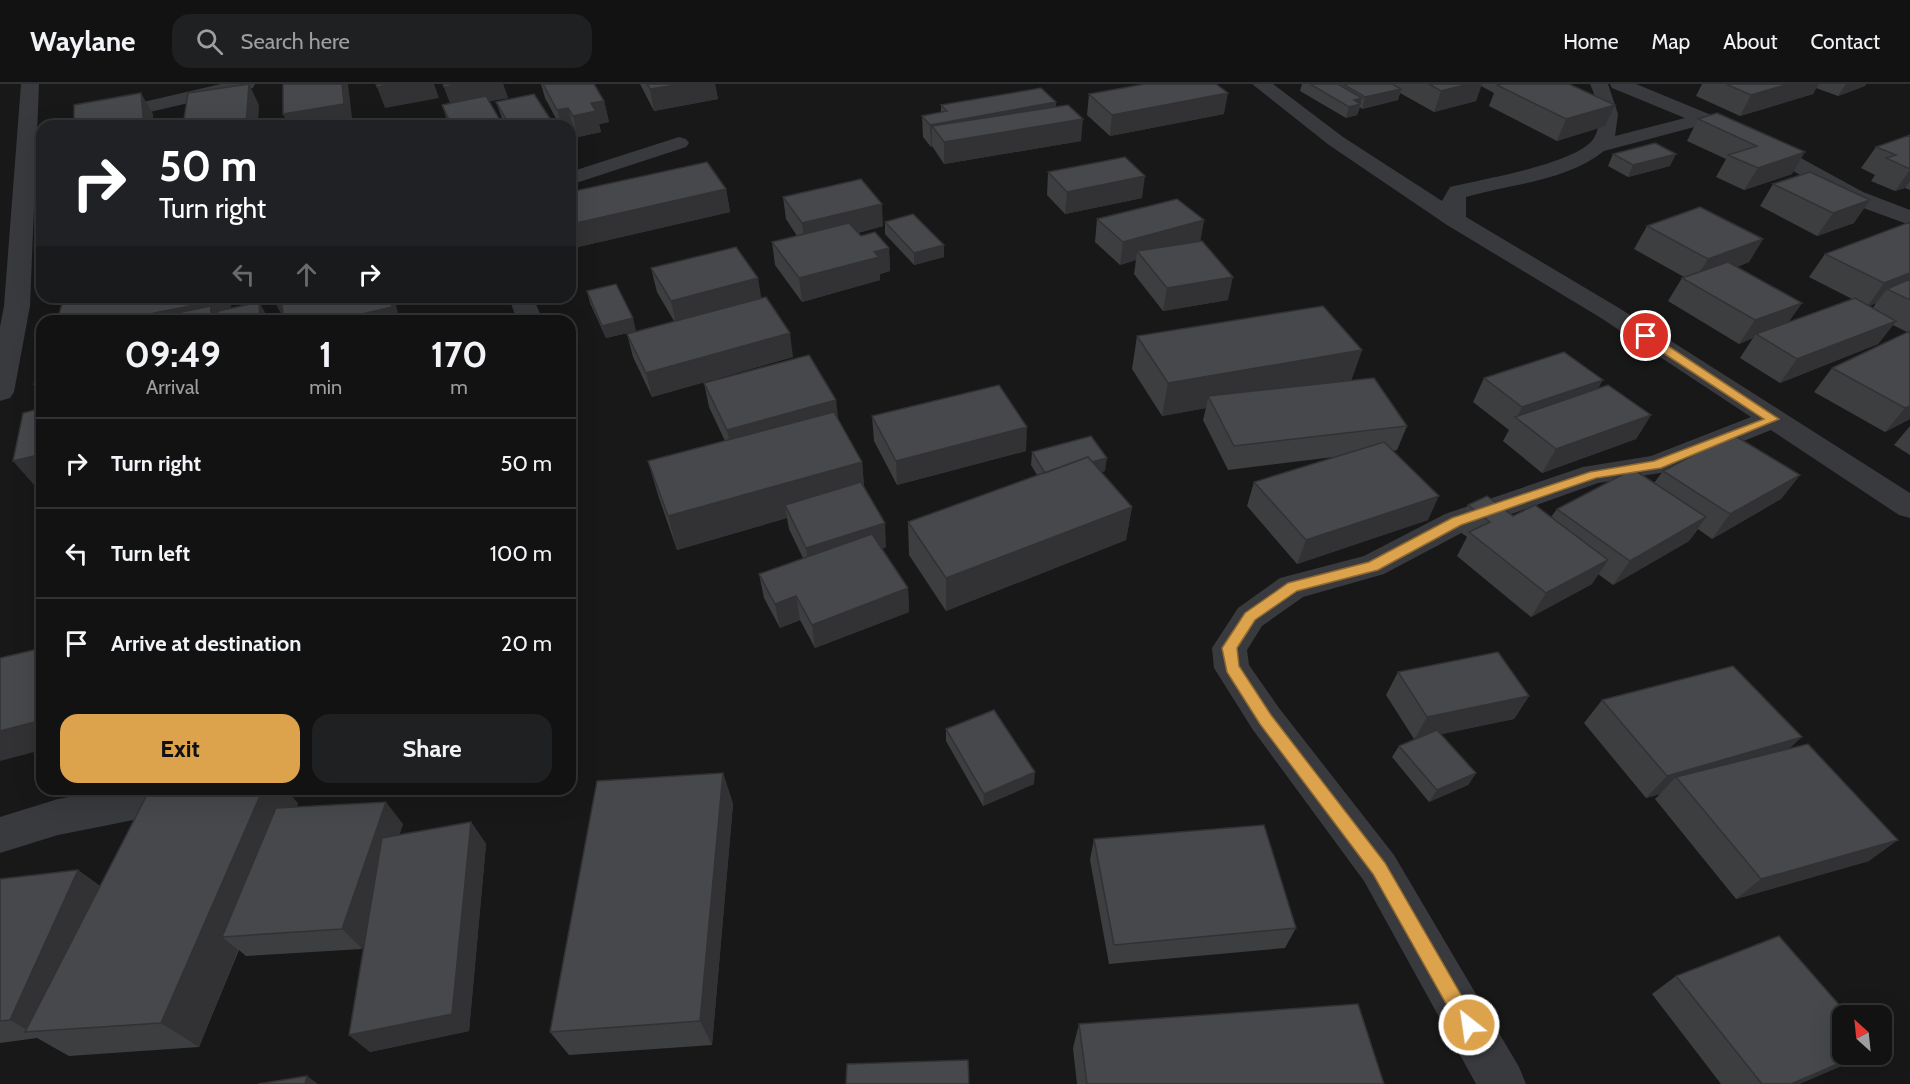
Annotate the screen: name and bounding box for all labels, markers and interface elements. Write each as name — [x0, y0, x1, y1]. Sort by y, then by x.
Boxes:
search box — [172, 14, 592, 68]
text: Waylane — [30, 24, 136, 58]
icon: search — [193, 25, 226, 58]
text: Search here — [241, 28, 350, 55]
text: Home — [1563, 29, 1619, 54]
text: Map — [1652, 29, 1690, 54]
text: About — [1723, 29, 1777, 54]
text: Contact — [1810, 29, 1880, 54]
text: 50 m — [159, 140, 257, 192]
icon: right — [60, 144, 138, 222]
text: Turn right — [159, 192, 266, 225]
icon: left — [227, 258, 260, 291]
icon: ahead — [290, 258, 323, 291]
icon: right — [353, 258, 386, 291]
pin — [1620, 310, 1671, 361]
icon: arrive — [1629, 319, 1662, 352]
text: 09:49 — [125, 332, 221, 376]
text: 1 — [319, 332, 332, 376]
text: 170 — [431, 332, 487, 376]
text: Arrival — [146, 375, 199, 399]
text: min — [309, 375, 342, 399]
text: m — [450, 375, 468, 399]
icon: right — [60, 447, 93, 480]
text: Turn right — [111, 450, 201, 477]
text: 50 m — [500, 450, 552, 477]
icon: left — [60, 537, 93, 570]
text: Turn left — [111, 540, 190, 567]
text: 100 m — [490, 540, 552, 567]
icon: arrive — [60, 627, 93, 660]
text: Arrive at destination — [111, 630, 301, 657]
text: 20 m — [501, 630, 552, 657]
button: Exit — [60, 714, 300, 783]
button: Share — [312, 714, 552, 783]
position arrow — [1437, 993, 1501, 1057]
north arrow — [1832, 1005, 1892, 1065]
map controls — [1832, 1005, 1892, 1065]

